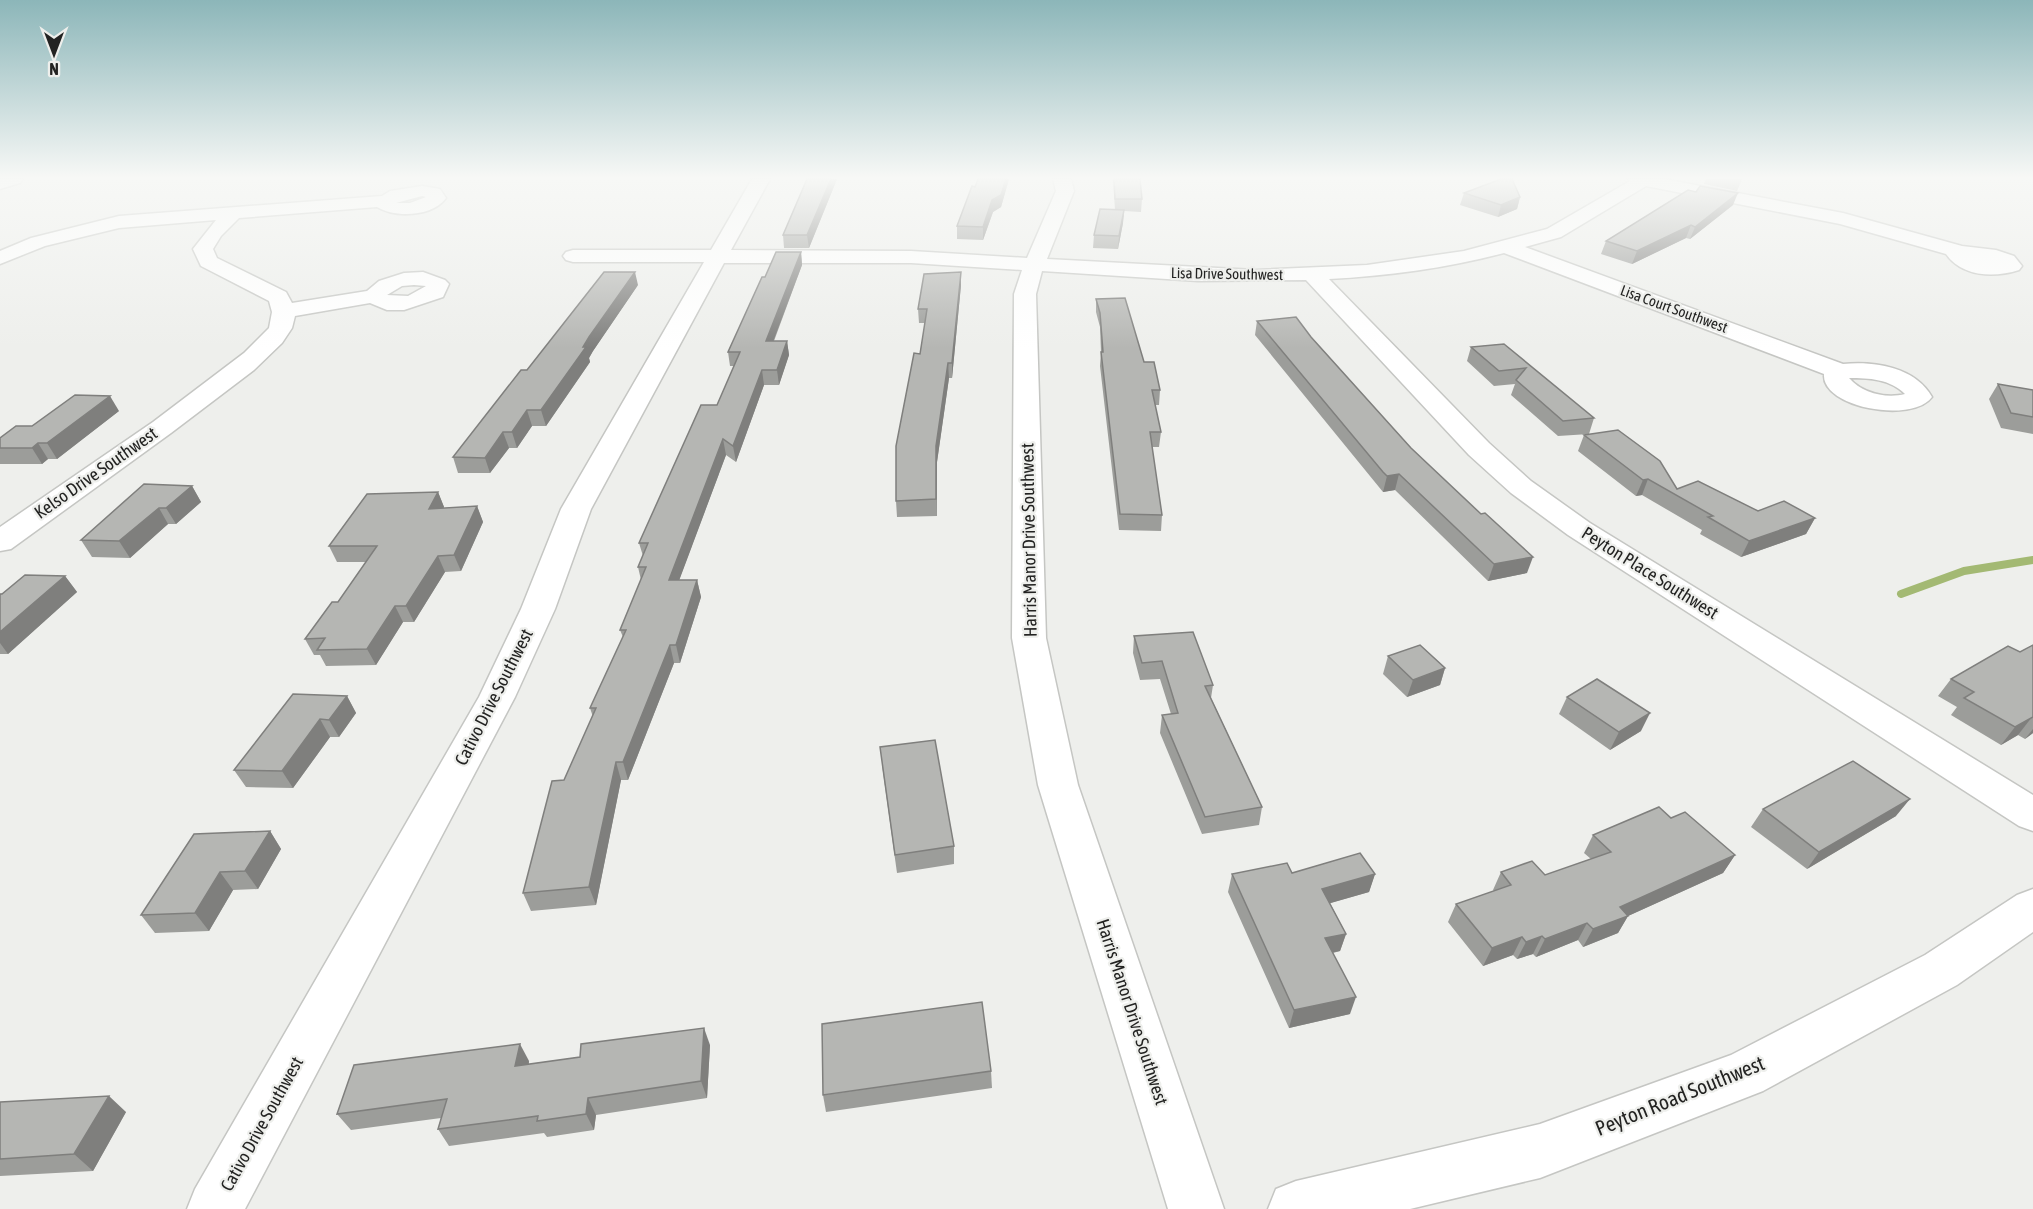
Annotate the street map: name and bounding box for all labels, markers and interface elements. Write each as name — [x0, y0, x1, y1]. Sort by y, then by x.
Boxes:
north arrow — [24, 24, 84, 84]
text: N — [49, 60, 59, 78]
street label: Lisa Drive Southwest — [1171, 264, 1283, 283]
street label: Lisa Court Southwest — [1618, 281, 1730, 336]
street label: Kelso Drive Southwest — [30, 422, 161, 523]
street label: Harris Manor Drive Southwest — [1016, 443, 1041, 637]
street label: Peyton Place Southwest — [1578, 522, 1722, 623]
street label: Cativo Drive Southwest — [450, 625, 537, 768]
street label: Harris Manor Drive Southwest — [1092, 916, 1172, 1107]
street label: Peyton Road Southwest — [1592, 1050, 1768, 1140]
street label: Cativo Drive Southwest — [216, 1053, 307, 1195]

